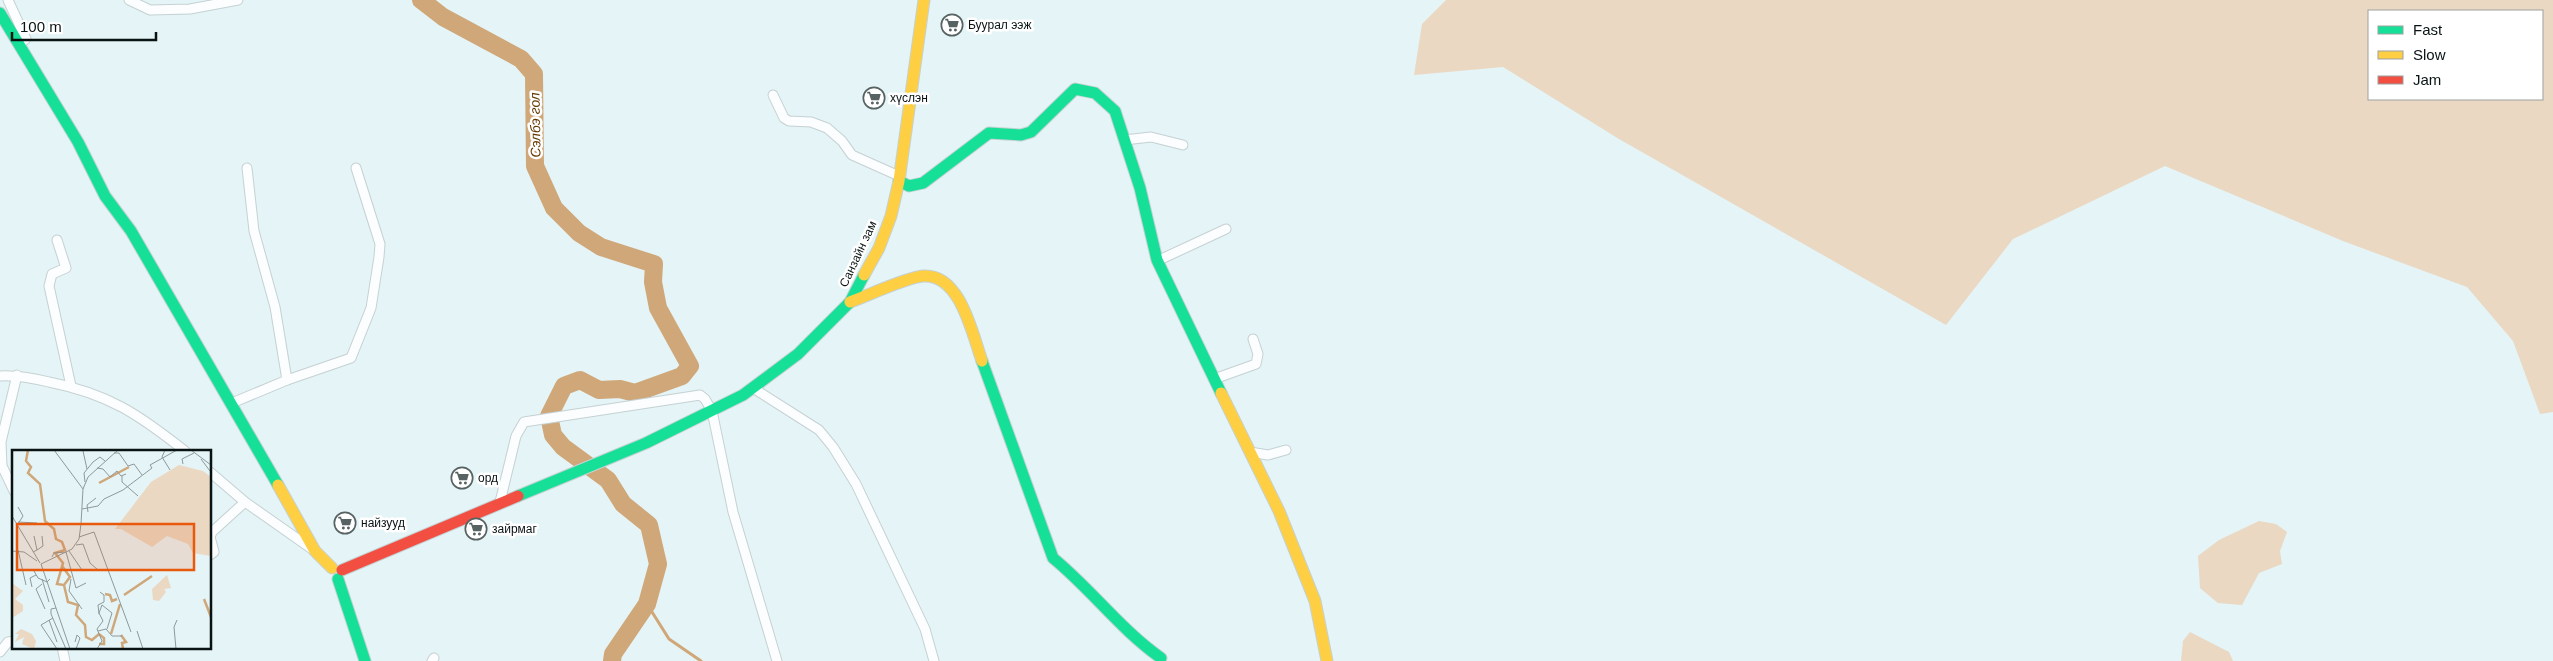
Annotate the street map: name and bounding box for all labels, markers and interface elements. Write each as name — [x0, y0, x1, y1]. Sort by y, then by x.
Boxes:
scale bar — [12, 10, 156, 42]
legend — [2368, 10, 2543, 100]
supermarket icon: Буурал ээж — [940, 13, 964, 37]
text: 100 m — [20, 18, 62, 35]
place label: Буурал ээж — [968, 18, 1031, 32]
text: Fast — [2413, 21, 2443, 38]
text: Slow — [2413, 46, 2446, 63]
text: Jam — [2413, 71, 2441, 88]
supermarket icon: хүслэн — [862, 86, 886, 110]
place label: хүслэн — [890, 91, 928, 105]
water label: Сэлбэ гол — [526, 92, 544, 158]
street label: Санзайн зам — [837, 219, 879, 289]
inset map — [12, 450, 211, 648]
supermarket icon: орд — [450, 466, 474, 490]
place label: орд — [478, 471, 498, 485]
supermarket icon: найзууд — [333, 511, 357, 535]
place label: найзууд — [361, 516, 405, 530]
supermarket icon: зайрмаг — [464, 517, 488, 541]
place label: зайрмаг — [492, 522, 537, 536]

